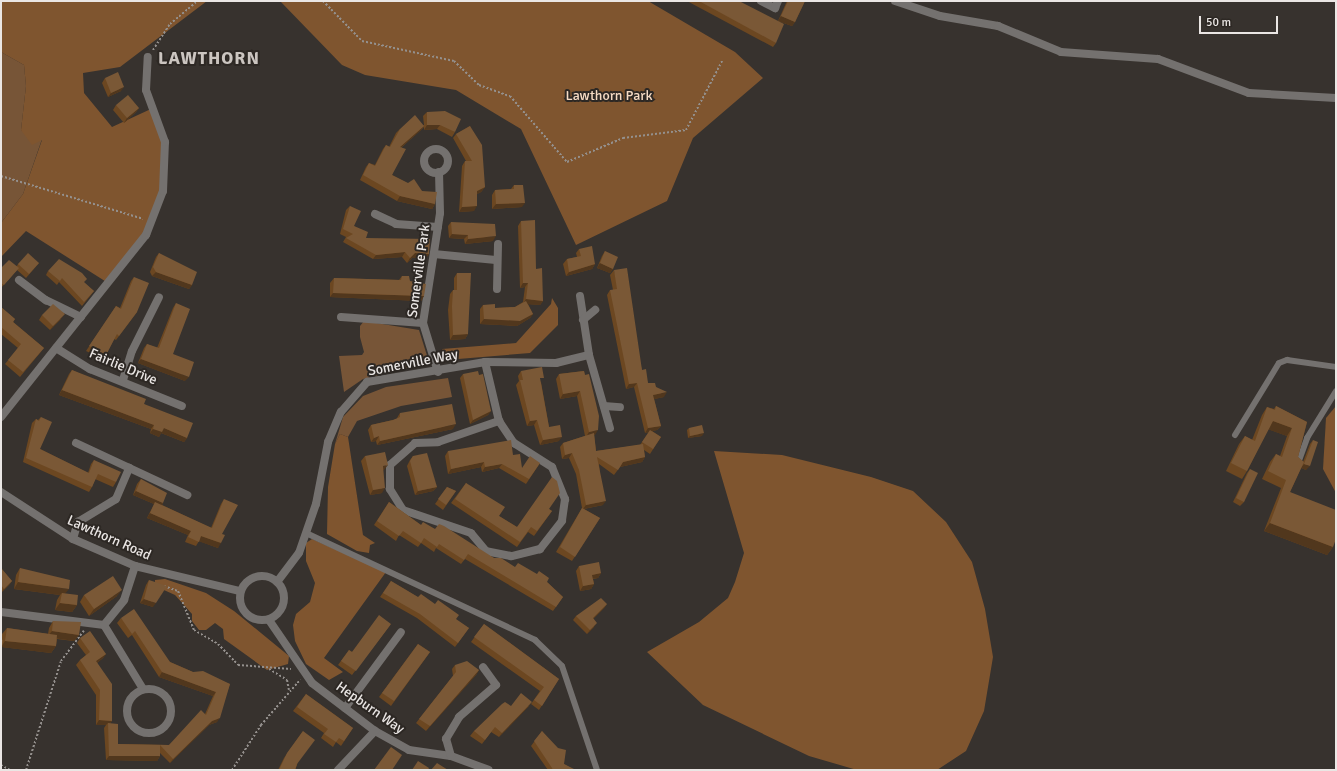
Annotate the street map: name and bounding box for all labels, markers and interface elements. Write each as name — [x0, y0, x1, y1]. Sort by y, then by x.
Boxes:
scale bar — [1201, 8, 1280, 34]
text: 50 m — [1206, 15, 1231, 30]
district label: LAWTHORN — [158, 47, 260, 69]
park label: Lawthorn Park — [565, 88, 653, 104]
street label: Somerville Park — [404, 223, 434, 319]
street label: Fairlie Drive — [87, 345, 159, 389]
street label: Somerville Way — [366, 346, 460, 380]
street label: Lawthorn Road — [64, 512, 154, 564]
street label: Hepburn Way — [333, 678, 407, 738]

